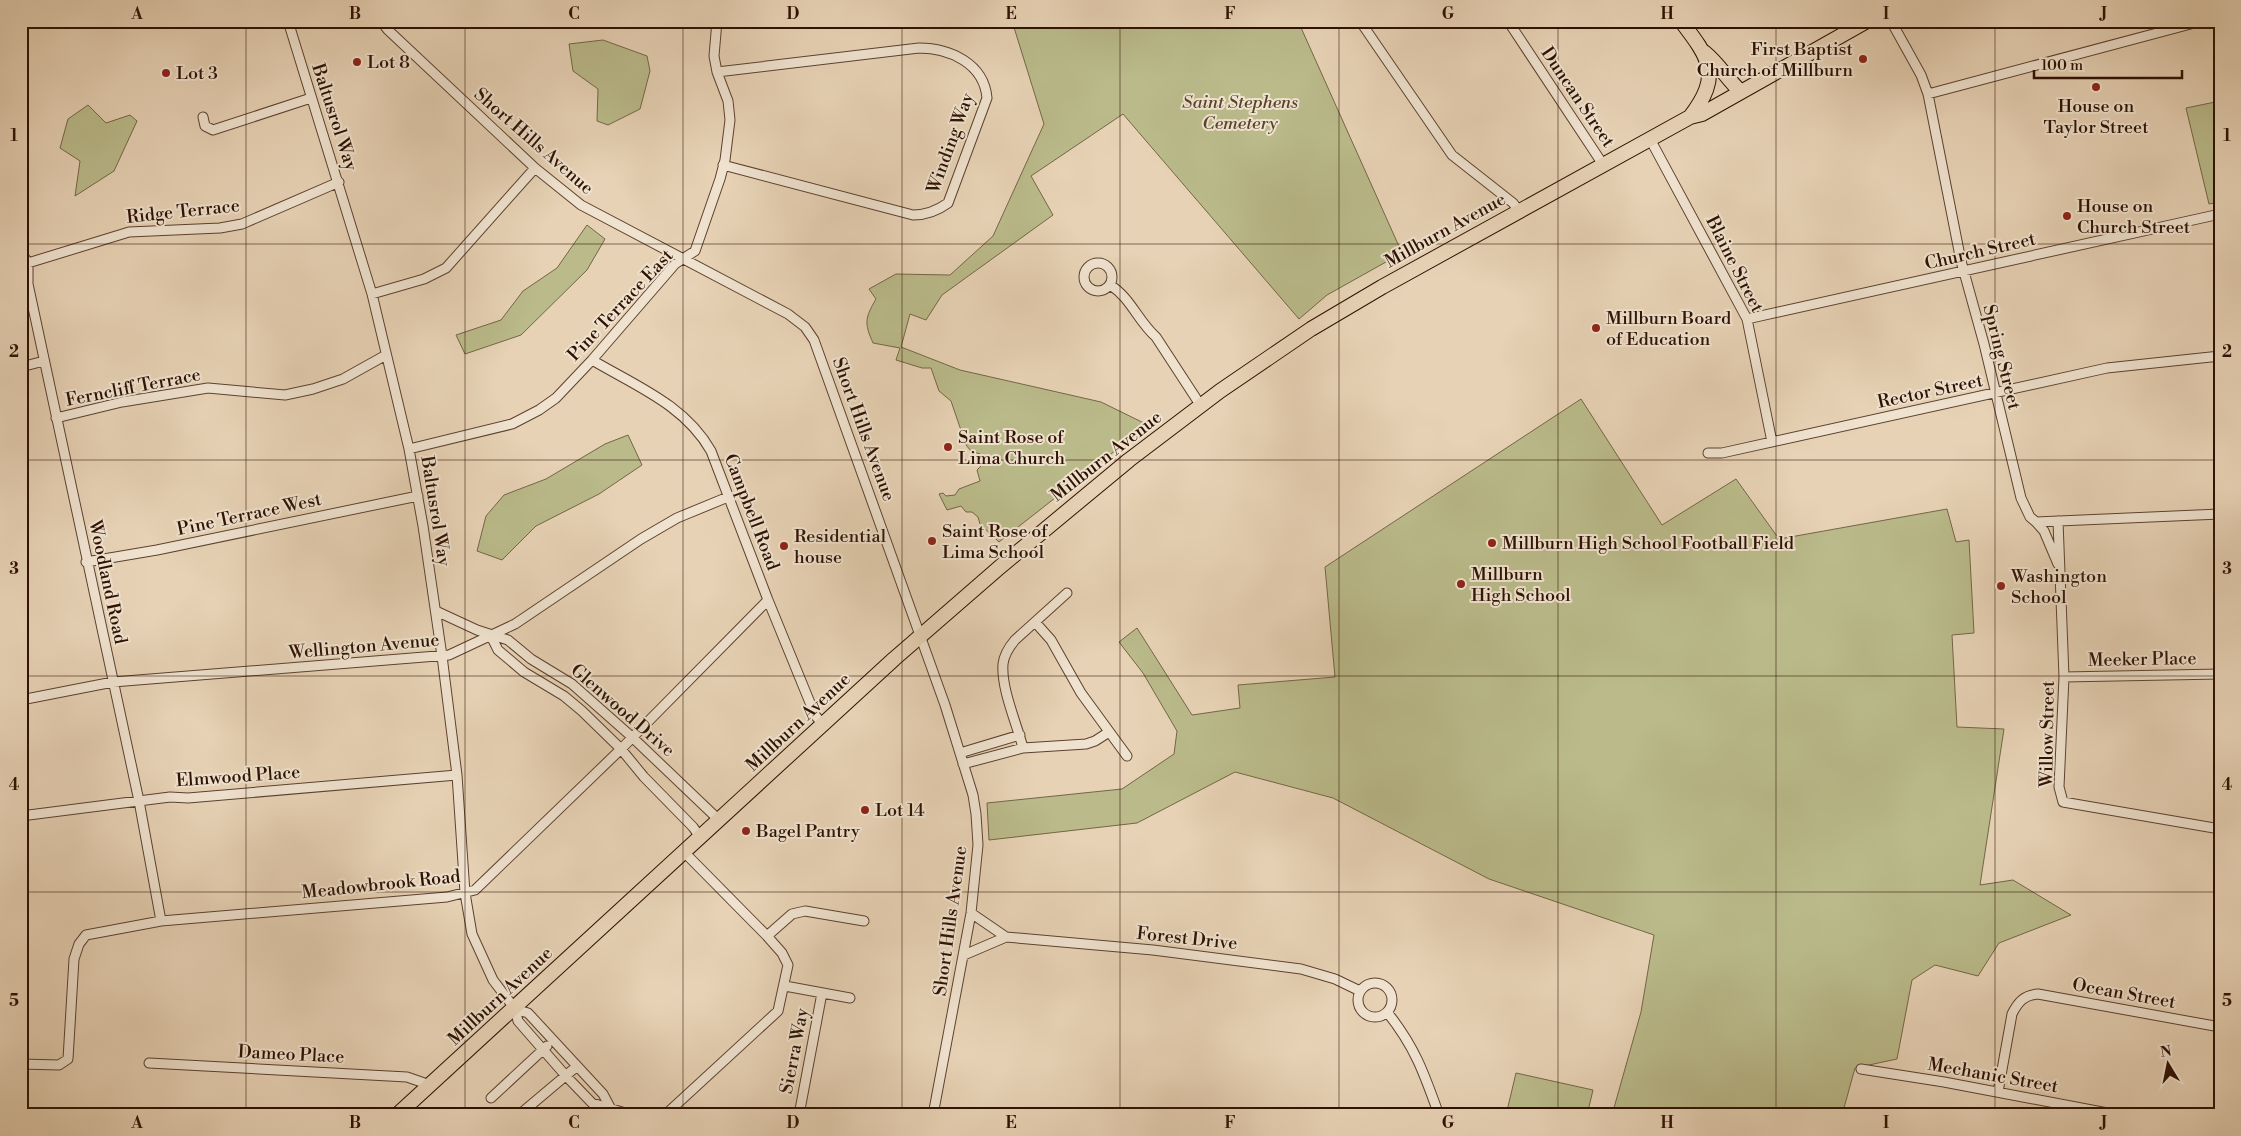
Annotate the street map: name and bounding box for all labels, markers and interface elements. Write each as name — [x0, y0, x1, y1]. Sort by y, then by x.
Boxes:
text: A — [130, 4, 143, 24]
text: B — [349, 4, 361, 24]
text: C — [568, 4, 580, 24]
text: D — [787, 4, 800, 24]
text: E — [1005, 4, 1017, 24]
text: F — [1224, 4, 1236, 24]
text: G — [1442, 4, 1455, 24]
text: H — [1660, 4, 1674, 24]
text: I — [1883, 4, 1889, 24]
text: J — [2099, 4, 2107, 24]
place label: First Baptist Church of Millburn — [1697, 38, 1854, 82]
street label: Duncan Street — [1535, 43, 1620, 153]
scale bar — [2034, 48, 2181, 80]
place label: Lot 8 — [367, 51, 410, 74]
marker: First Baptist Church of Millburn — [1857, 53, 1869, 65]
marker: Lot 8 — [351, 56, 363, 68]
text: 100 m — [2041, 56, 2083, 75]
street label: Baltusrol Way — [306, 60, 363, 174]
place label: Lot 3 — [176, 62, 218, 85]
marker: Lot 3 — [160, 67, 172, 79]
marker: House on Taylor Street — [2090, 81, 2102, 93]
street label: Short Hills Avenue — [469, 83, 598, 200]
street label: Winding Way — [921, 90, 979, 197]
park label: Saint Stephens Cemetery — [1182, 91, 1298, 135]
place label: House on Taylor Street — [2043, 95, 2149, 139]
text: 1 — [10, 126, 18, 146]
text: 1 — [2223, 126, 2231, 146]
street label: Millburn Avenue — [1381, 188, 1510, 273]
street label: Ridge Terrace — [125, 194, 241, 229]
place label: House on Church Street — [2077, 195, 2191, 239]
marker: House on Church Street — [2061, 210, 2073, 222]
street label: Blaine Street — [1700, 211, 1769, 317]
street label: Church Street — [1922, 227, 2038, 275]
street label: Pine Terrace East — [563, 244, 679, 366]
street label: Spring Street — [1977, 302, 2026, 413]
place label: Millburn Board of Education — [1606, 307, 1732, 351]
marker: Millburn Board of Education — [1590, 322, 1602, 334]
text: 2 — [9, 342, 19, 362]
text: 2 — [2222, 342, 2232, 362]
street label: Short Hills Avenue — [827, 354, 900, 504]
street label: Ferncliff Terrace — [64, 363, 203, 412]
street label: Rector Street — [1875, 369, 1985, 414]
street label: Millburn Avenue — [1046, 406, 1167, 507]
place label: Saint Rose of Lima Church — [958, 426, 1065, 470]
marker: Saint Rose of Lima Church — [942, 441, 954, 453]
street label: Campbell Road — [719, 451, 785, 574]
street label: Baltusrol Way — [415, 453, 456, 568]
street label: Pine Terrace West — [175, 488, 324, 541]
street label: Woodland Road — [83, 517, 132, 647]
place label: Saint Rose of Lima School — [942, 520, 1049, 564]
place label: Residential house — [794, 525, 887, 569]
place label: Millburn High School Football Field — [1502, 532, 1795, 555]
marker: Saint Rose of Lima School — [926, 535, 938, 547]
marker: Millburn High School Football Field — [1486, 537, 1498, 549]
marker: Residential house — [778, 540, 790, 552]
text: 3 — [9, 559, 19, 579]
text: 3 — [2222, 559, 2232, 579]
place label: Millburn High School — [1471, 563, 1571, 607]
place label: Washington School — [2010, 565, 2107, 609]
marker: Millburn High School — [1455, 578, 1467, 590]
marker: Washington School — [1995, 580, 2007, 592]
street label: Wellington Avenue — [287, 628, 440, 665]
street label: Meeker Place — [2087, 647, 2197, 672]
street label: Glenwood Drive — [566, 659, 680, 762]
street label: Millburn Avenue — [741, 668, 855, 777]
street label: Willow Street — [2035, 680, 2060, 789]
street label: Elmwood Place — [175, 761, 301, 792]
text: 4 — [9, 775, 20, 795]
text: 4 — [2222, 775, 2233, 795]
place label: Lot 14 — [875, 799, 925, 822]
marker: Lot 14 — [859, 804, 871, 816]
place label: Bagel Pantry — [755, 820, 860, 843]
marker: Bagel Pantry — [740, 825, 752, 837]
street label: Short Hills Avenue — [929, 844, 972, 998]
street label: Meadowbrook Road — [301, 865, 462, 904]
street label: Forest Drive — [1135, 922, 1239, 955]
street label: Millburn Avenue — [443, 942, 557, 1051]
street label: Ocean Street — [2070, 973, 2178, 1014]
text: 5 — [9, 991, 19, 1011]
text: 5 — [2222, 991, 2232, 1011]
street label: Sierra Way — [775, 1006, 814, 1096]
north arrow — [2144, 1038, 2194, 1088]
street label: Dameo Place — [237, 1040, 345, 1069]
text: N — [2159, 1042, 2173, 1062]
street label: Mechanic Street — [1926, 1053, 2061, 1098]
text: A — [130, 1113, 143, 1133]
text: B — [349, 1113, 361, 1133]
text: C — [568, 1113, 580, 1133]
text: D — [787, 1113, 800, 1133]
text: E — [1005, 1113, 1017, 1133]
text: F — [1224, 1113, 1236, 1133]
text: G — [1442, 1113, 1455, 1133]
text: H — [1660, 1113, 1674, 1133]
text: I — [1883, 1113, 1889, 1133]
text: J — [2099, 1113, 2107, 1133]

